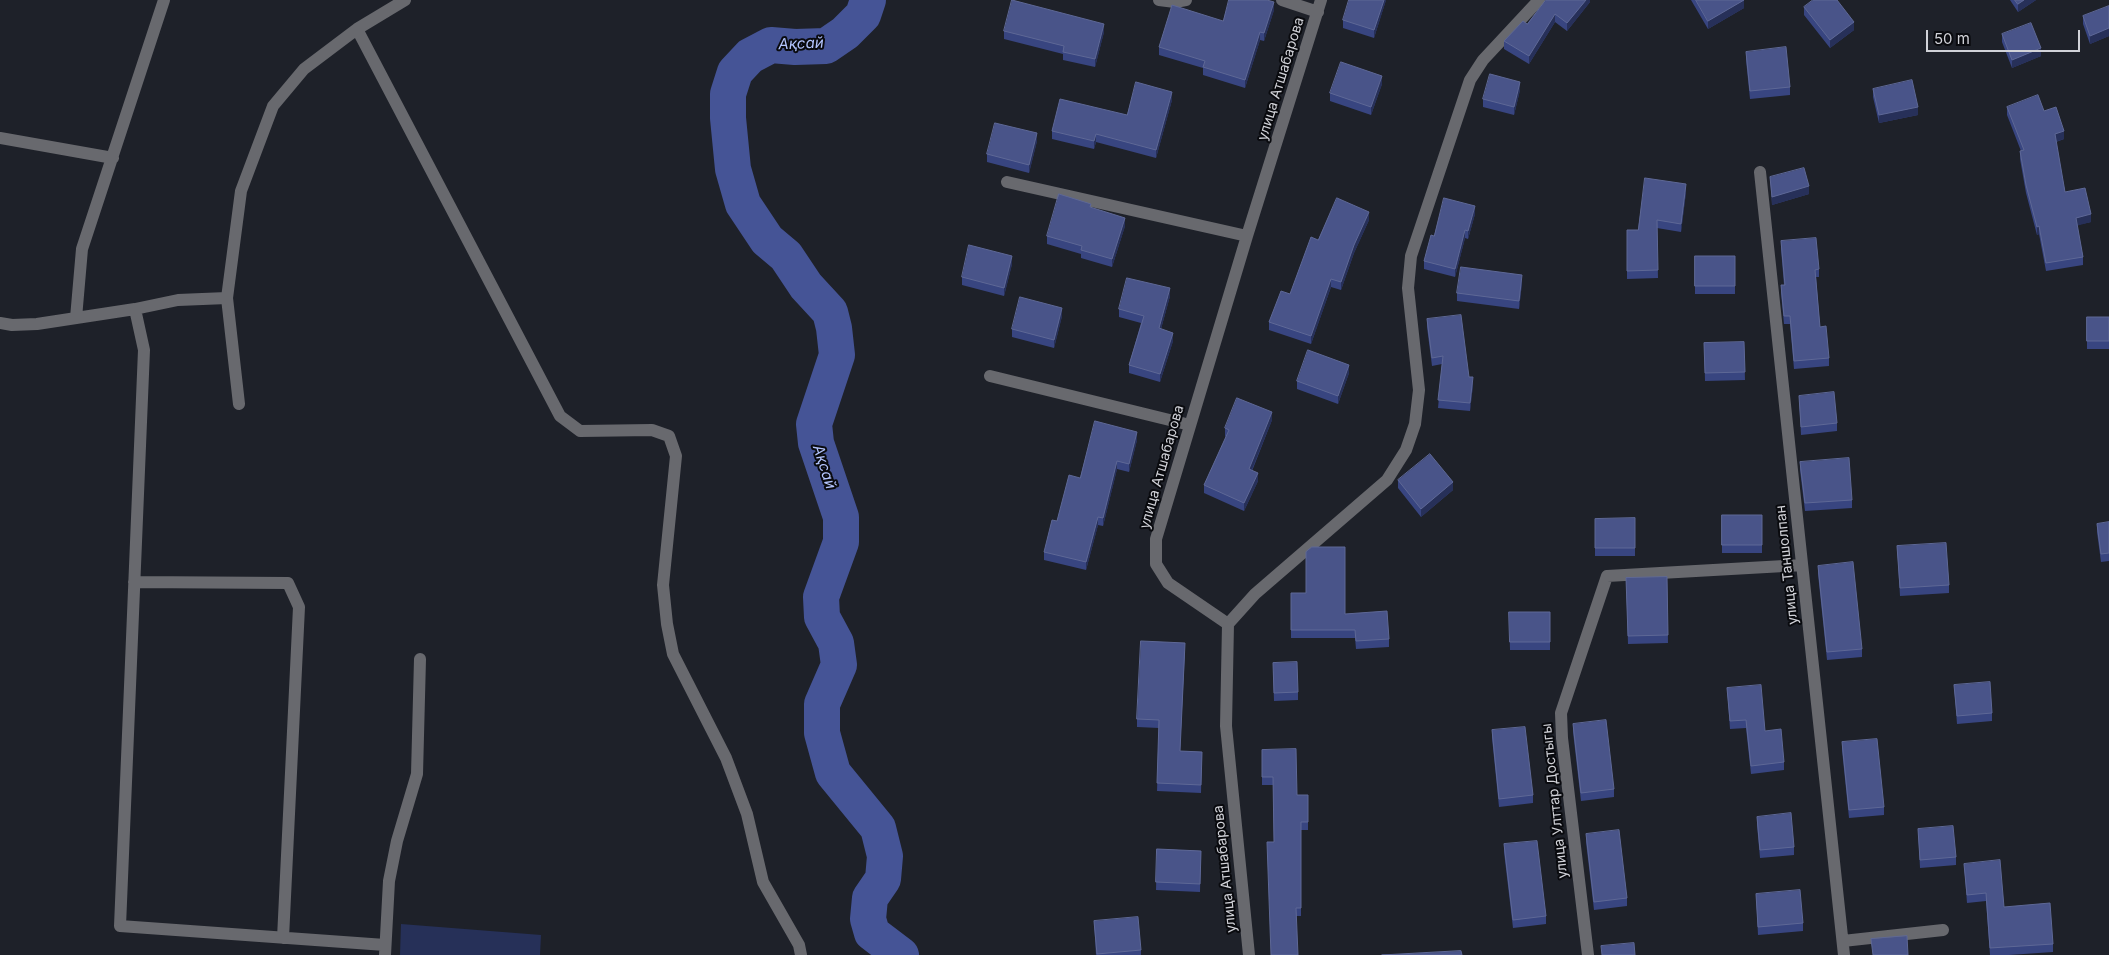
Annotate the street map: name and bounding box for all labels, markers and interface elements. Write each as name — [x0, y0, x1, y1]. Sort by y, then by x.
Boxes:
street label: улица Атшабарова — [1254, 15, 1308, 143]
scale bar — [1929, 20, 2083, 52]
text: 50 m — [1934, 29, 1970, 48]
water label: Ақсай — [778, 34, 824, 54]
street label: улица Атшабарова — [1136, 403, 1188, 531]
water label: Ақсай — [808, 443, 840, 491]
street label: улица Таншолпан — [1772, 504, 1802, 626]
street label: улица Улттар Достыгы — [1539, 723, 1571, 879]
street label: улица Атшабарова — [1210, 804, 1240, 934]

